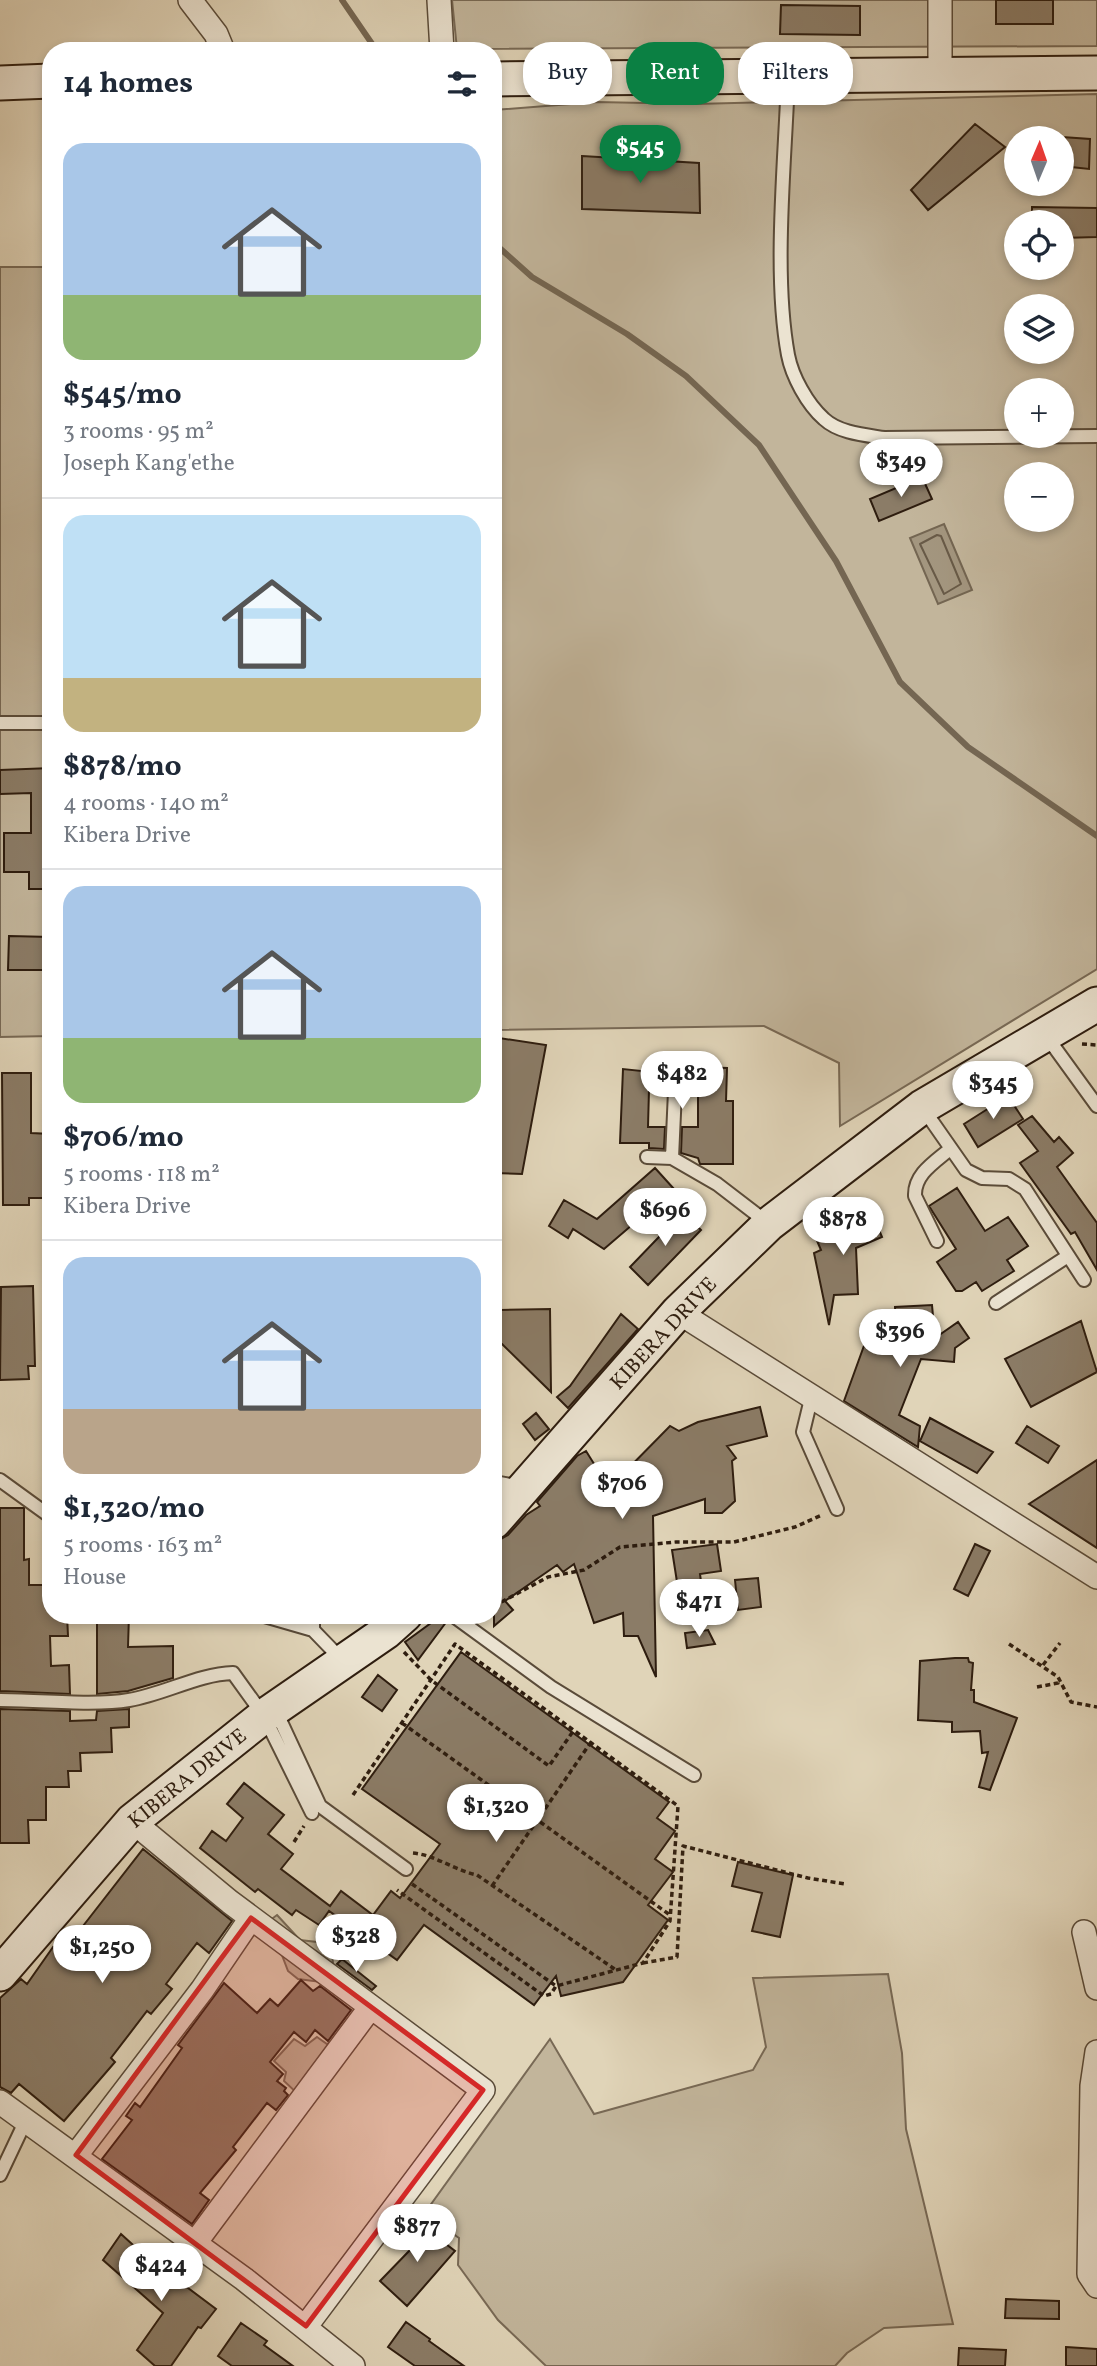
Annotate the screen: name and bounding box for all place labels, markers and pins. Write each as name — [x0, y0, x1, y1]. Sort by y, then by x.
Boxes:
pin: $545 — [599, 125, 681, 185]
pin: $349 — [860, 440, 942, 499]
pin: $482 — [641, 1052, 723, 1111]
pin: $345 — [952, 1062, 1034, 1121]
pin: $696 — [624, 1188, 706, 1248]
pin: $878 — [802, 1198, 884, 1257]
pin: $396 — [859, 1310, 941, 1369]
pin: $706 — [581, 1462, 663, 1521]
pin: $471 — [658, 1580, 740, 1639]
pin: $1,320 — [439, 1784, 553, 1844]
pin: $328 — [315, 1914, 397, 1974]
pin: $1,250 — [45, 1926, 159, 1985]
pin: $877 — [376, 2204, 458, 2264]
pin: $424 — [120, 2244, 202, 2303]

